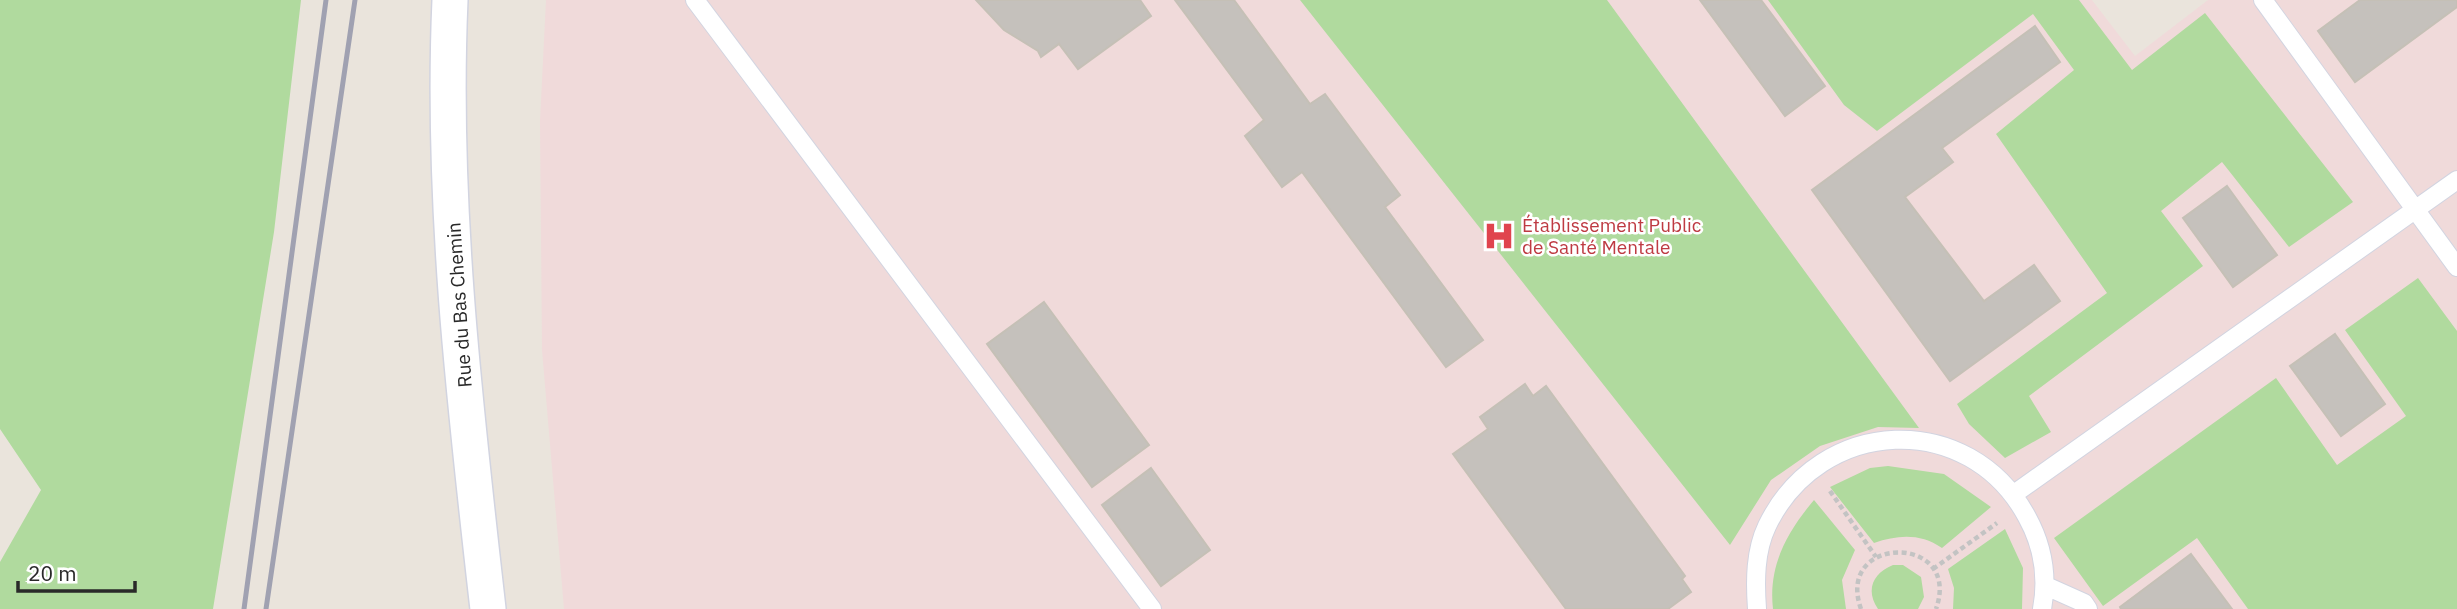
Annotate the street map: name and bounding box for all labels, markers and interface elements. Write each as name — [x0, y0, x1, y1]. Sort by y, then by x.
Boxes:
place label: Établissement Public de Santé Mentale — [1522, 213, 1702, 259]
hospital icon: Établissement Public de Santé Mentale — [1482, 219, 1516, 253]
street label: Rue du Bas Chemin — [441, 222, 477, 388]
scale bar — [18, 550, 135, 594]
text: 20 m — [28, 559, 77, 587]

